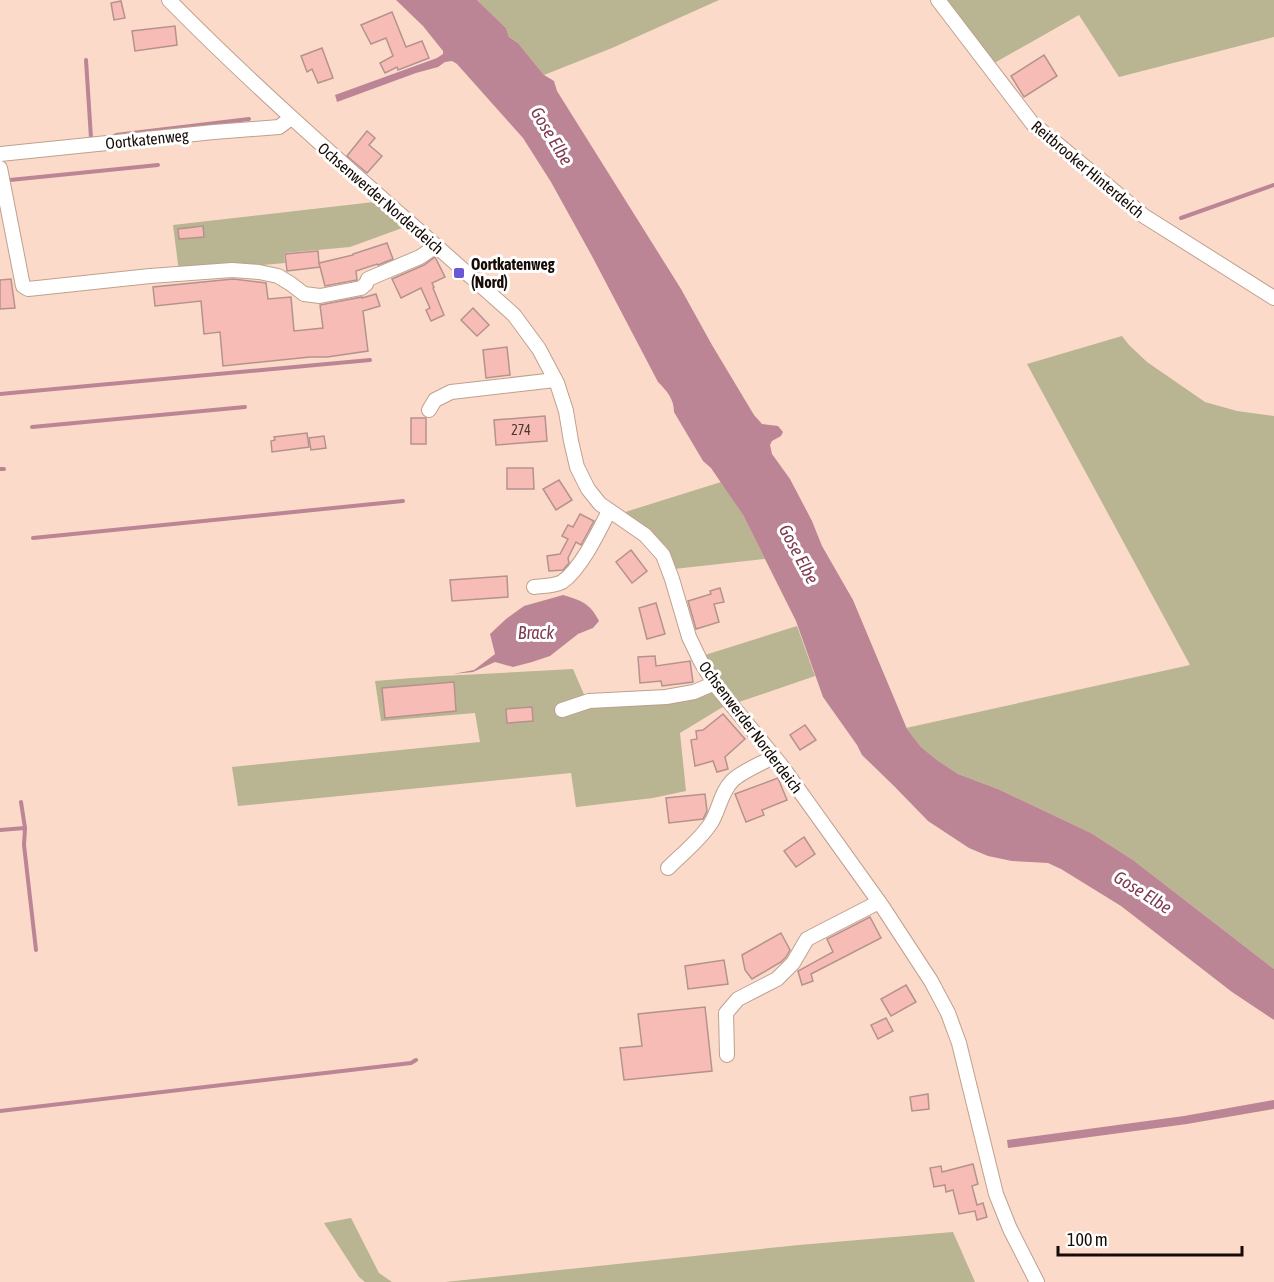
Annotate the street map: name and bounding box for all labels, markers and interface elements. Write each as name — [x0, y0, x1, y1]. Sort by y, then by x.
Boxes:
water label: Gose Elbe — [526, 103, 578, 169]
street label: Reitbrooker Hinterdeich — [1028, 117, 1148, 221]
street label: Oortkatenweg — [105, 126, 190, 153]
street label: Ochsenwerder Norderdeich — [315, 139, 447, 257]
place label: Oortkatenweg (Nord) — [471, 255, 555, 291]
marker: Oortkatenweg (Nord) — [452, 266, 466, 280]
house number: 274 — [511, 422, 531, 438]
water label: Gose Elbe — [775, 521, 823, 587]
water label: Brack — [518, 622, 555, 643]
street label: Ochsenwerder Norderdeich — [696, 658, 806, 796]
water label: Gose Elbe — [1110, 866, 1176, 918]
scale bar — [1058, 1219, 1242, 1257]
text: 100 m — [1067, 1229, 1108, 1250]

